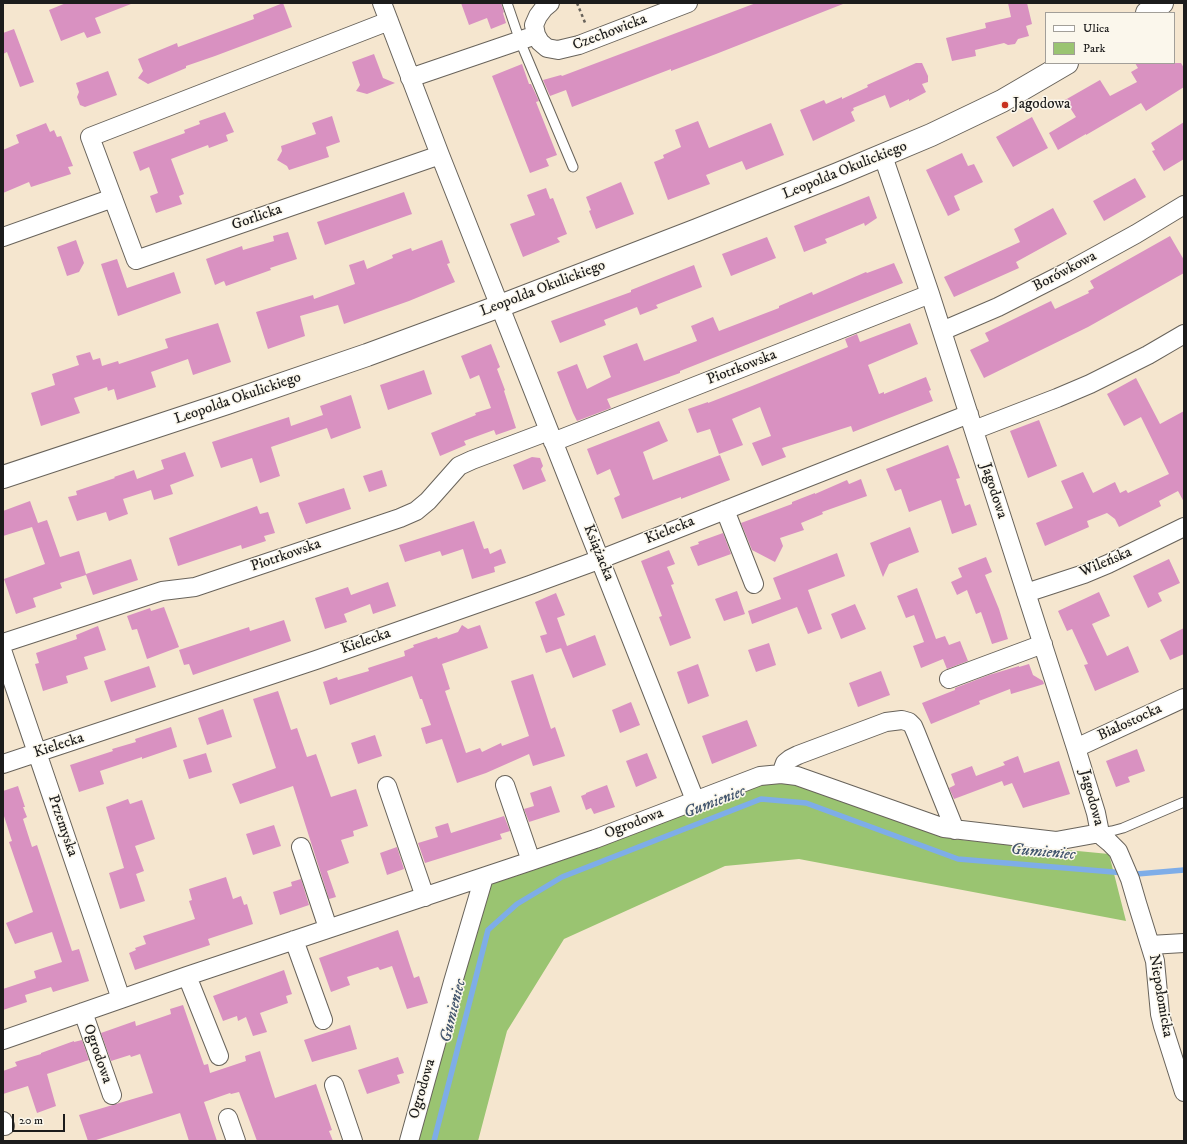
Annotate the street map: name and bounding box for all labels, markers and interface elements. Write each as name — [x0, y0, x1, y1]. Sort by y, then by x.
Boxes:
street label: Czechowicka — [570, 11, 650, 55]
legend — [1045, 12, 1175, 64]
text: Ulica — [1083, 21, 1109, 36]
text: Park — [1083, 41, 1105, 56]
place label: Jagodowa — [1013, 96, 1070, 114]
marker: Jagodowa — [1000, 100, 1010, 110]
street label: Leopolda Okulickiego — [780, 138, 910, 204]
street label: Gorlicka — [230, 201, 284, 235]
street label: Borówkowa — [1030, 248, 1100, 296]
street label: Leopolda Okulickiego — [478, 257, 608, 321]
street label: Piotrkowska — [705, 346, 779, 390]
street label: Leopolda Okulickiego — [172, 369, 304, 429]
street label: Jagodowa — [976, 461, 1010, 521]
street label: Kielecka — [643, 513, 697, 549]
street label: Książacka — [579, 522, 617, 584]
street label: Piotrkowska — [248, 536, 324, 576]
street label: Wileńska — [1077, 544, 1135, 582]
street label: Kielecka — [339, 625, 393, 659]
street label: Białostocka — [1095, 700, 1165, 746]
street label: Kielecka — [32, 729, 86, 763]
street label: Jagodowa — [1075, 768, 1107, 828]
water label: Gumieniec — [681, 782, 749, 824]
street label: Przemyska — [43, 793, 81, 859]
street label: Ogrodowa — [602, 805, 666, 843]
water label: Gumieniec — [1010, 841, 1076, 865]
street label: Niepołomicka — [1144, 953, 1176, 1039]
water label: Gumieniec — [437, 977, 471, 1045]
street label: Ogrodowa — [78, 1022, 116, 1086]
street label: Ogrodowa — [406, 1057, 440, 1121]
scale bar — [14, 1106, 67, 1132]
text: 20 m — [19, 1113, 43, 1128]

